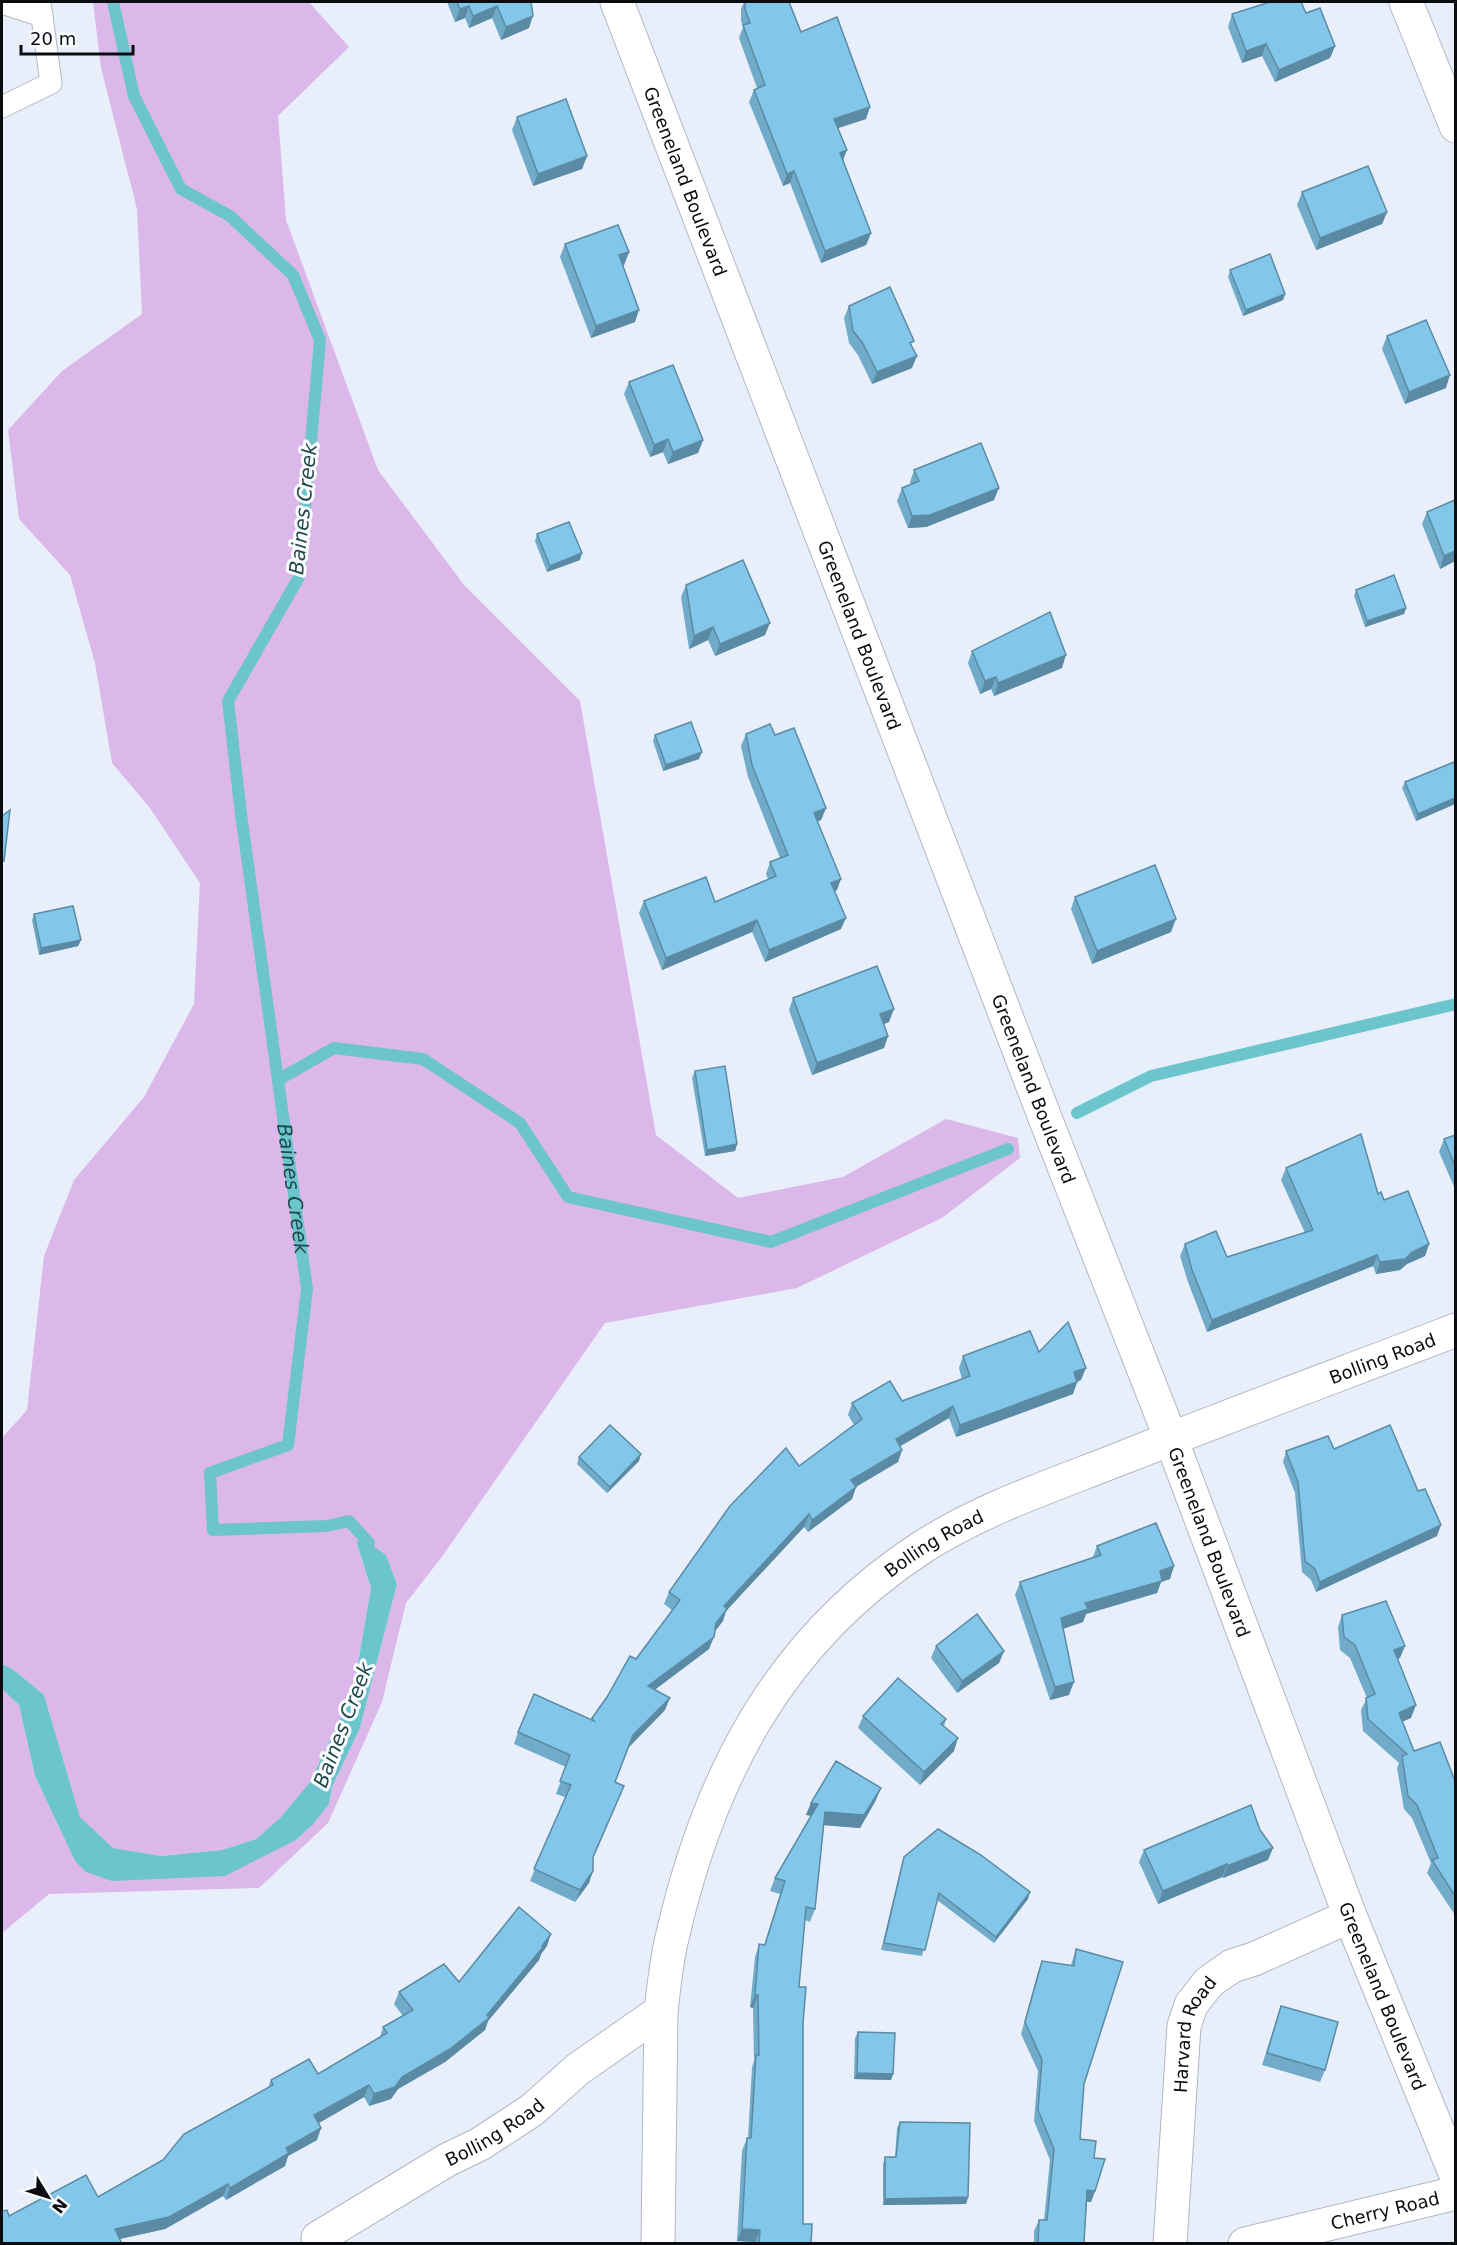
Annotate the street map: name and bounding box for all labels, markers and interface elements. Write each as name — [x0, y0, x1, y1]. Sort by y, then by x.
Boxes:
scale bar — [21, 18, 134, 56]
text: 20 m — [30, 28, 76, 49]
street label: Greeneland Boulevard — [640, 83, 732, 279]
water label: Baines Creek — [284, 441, 322, 576]
street label: Greeneland Boulevard — [814, 537, 906, 733]
street label: Greeneland Boulevard — [988, 991, 1080, 1186]
water label: Baines Creek — [272, 1122, 314, 1257]
street label: Bolling Road — [1326, 1328, 1438, 1388]
street label: Greeneland Boulevard — [1164, 1444, 1255, 1640]
street label: Bolling Road — [880, 1505, 987, 1581]
water label: Baines Creek — [308, 1658, 378, 1791]
street label: Greeneland Boulevard — [1335, 1899, 1431, 2093]
street label: Harvard Road — [1169, 1972, 1220, 2094]
street label: Bolling Road — [442, 2094, 548, 2170]
north arrow — [18, 2167, 78, 2227]
street label: Cherry Road — [1328, 2187, 1441, 2233]
text: N — [48, 2195, 71, 2217]

